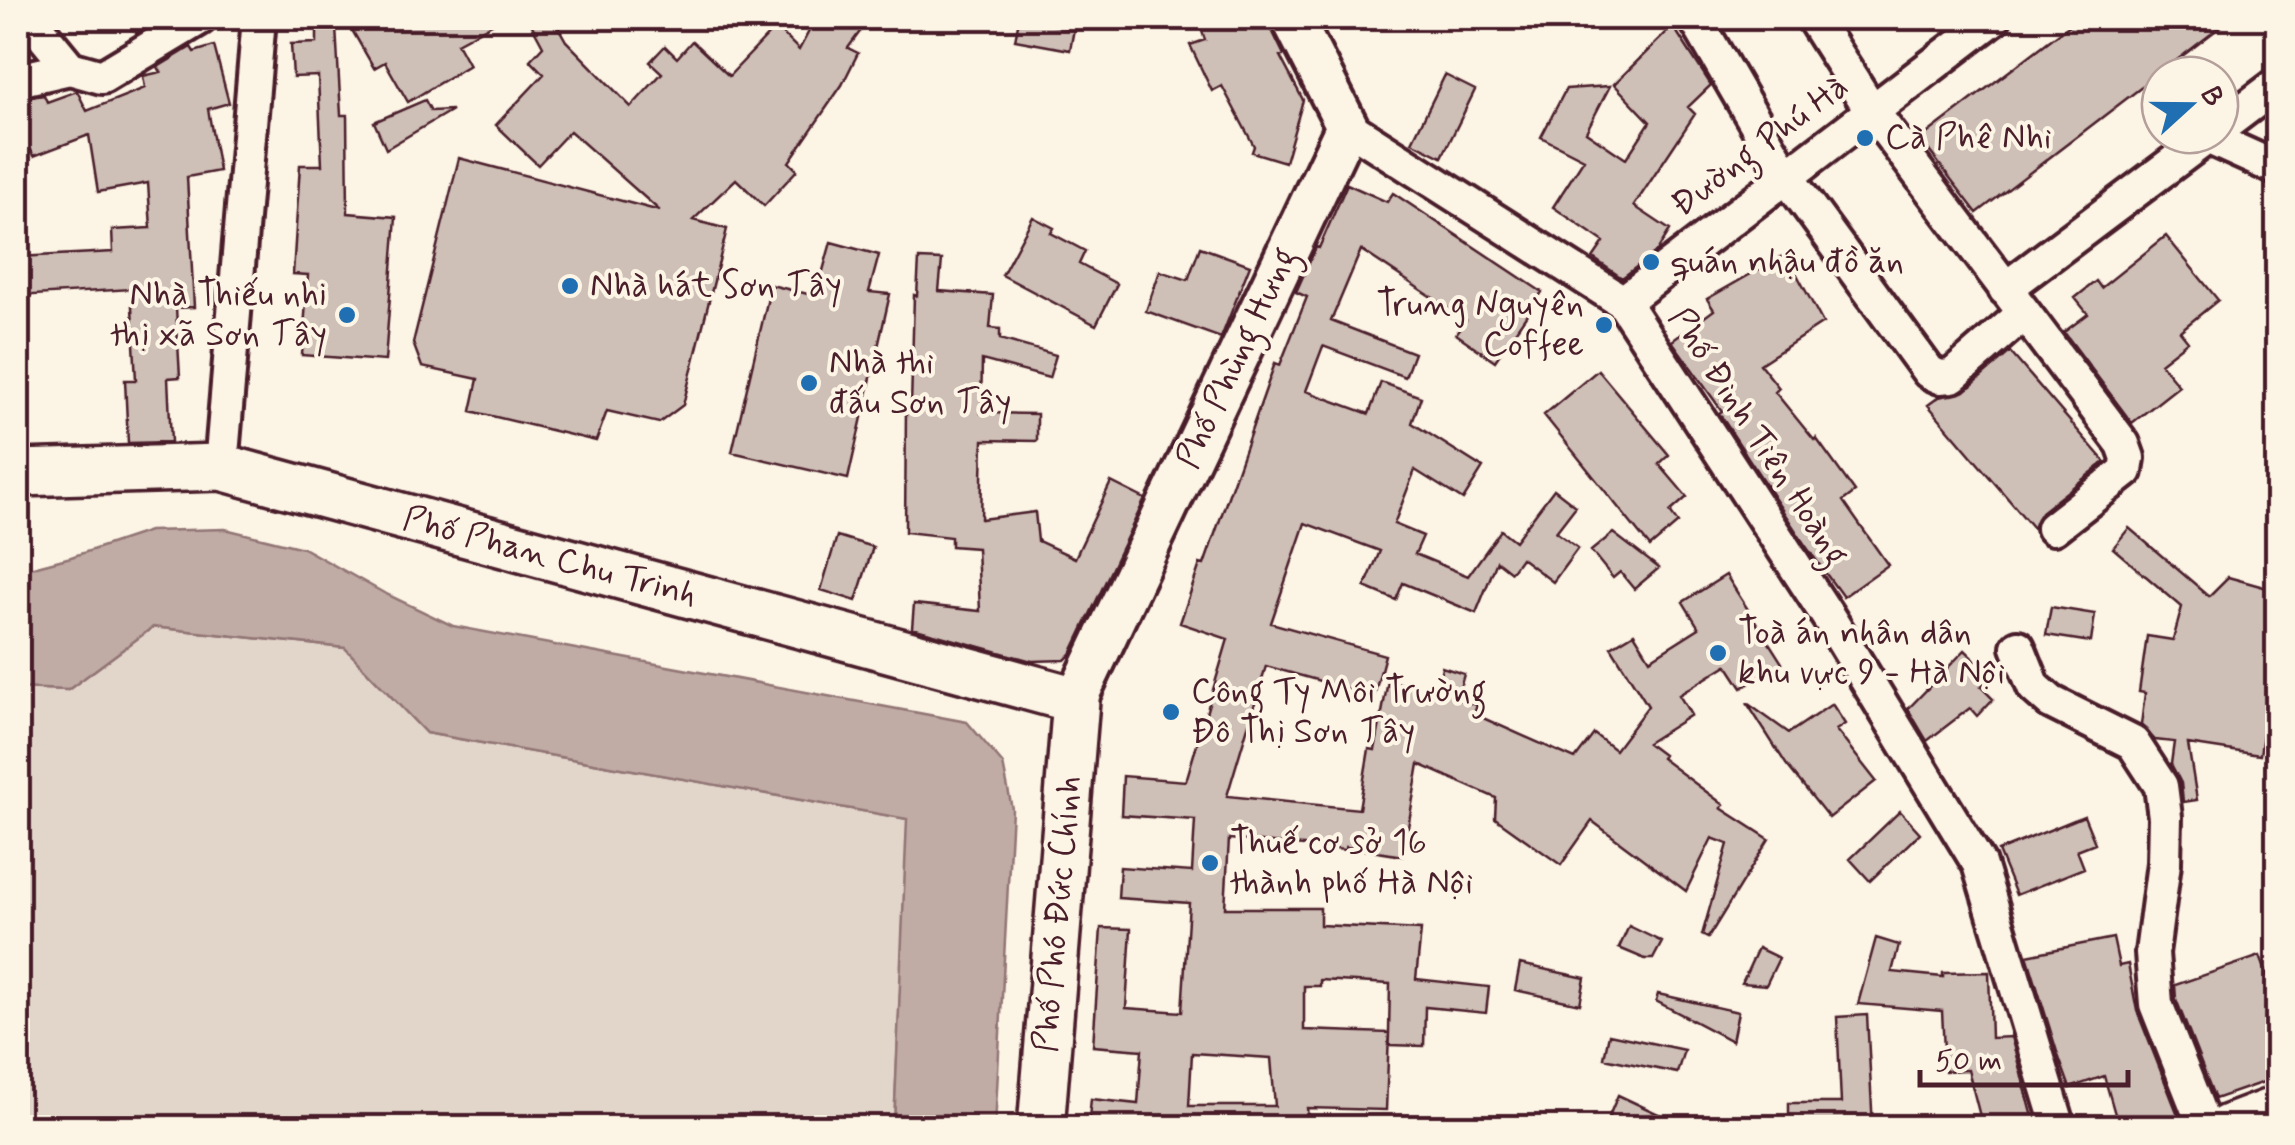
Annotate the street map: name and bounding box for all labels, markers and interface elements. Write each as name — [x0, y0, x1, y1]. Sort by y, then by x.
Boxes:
north arrow — [2140, 55, 2240, 155]
street label: Đường Phú Hà — [1662, 64, 1860, 231]
text: B — [2191, 82, 2232, 112]
place label: Cà Phê Nhi — [1885, 115, 2052, 161]
marker: Cà Phê Nhi — [1854, 127, 1876, 149]
place label: quán nhậu đồ ăn — [1671, 239, 1904, 285]
street label: Phố Phùng Hưng — [1166, 240, 1312, 478]
marker: quán nhậu đồ ăn — [1640, 251, 1662, 273]
place label: Nhà hát Sơn Tây — [590, 263, 842, 309]
place label: Nhà Thiếu nhi thị xã Sơn Tây — [110, 272, 327, 358]
marker: Nhà hát Sơn Tây — [559, 275, 581, 297]
place label: Trung Nguyên Coffee — [1377, 282, 1584, 368]
street label: Phố Đinh Tiên Hoàng — [1654, 299, 1859, 578]
marker: Nhà Thiếu nhi thị xã Sơn Tây — [336, 304, 358, 326]
marker: Trung Nguyên Coffee — [1593, 314, 1615, 336]
place label: Nhà thi đấu Sơn Tây — [829, 340, 1012, 426]
marker: Nhà thi đấu Sơn Tây — [798, 372, 820, 394]
street label: Phố Phan Chu Trinh — [398, 496, 702, 618]
place label: Toà án nhân dân khu vực 9 - Hà Nội — [1738, 610, 2005, 696]
marker: Toà án nhân dân khu vực 9 - Hà Nội — [1707, 642, 1729, 664]
place label: Công Ty Môi Trường Đô Thị Sơn Tây — [1191, 669, 1487, 755]
marker: Công Ty Môi Trường Đô Thị Sơn Tây — [1160, 701, 1182, 723]
street label: Phố Phó Đức Chính — [1023, 774, 1093, 1054]
place label: Thuế cơ sở 16 thành phố Hà Nội — [1230, 820, 1473, 906]
marker: Thuế cơ sở 16 thành phố Hà Nội — [1199, 852, 1221, 874]
scale bar — [1920, 1025, 2128, 1087]
text: 50 m — [1935, 1042, 2002, 1081]

